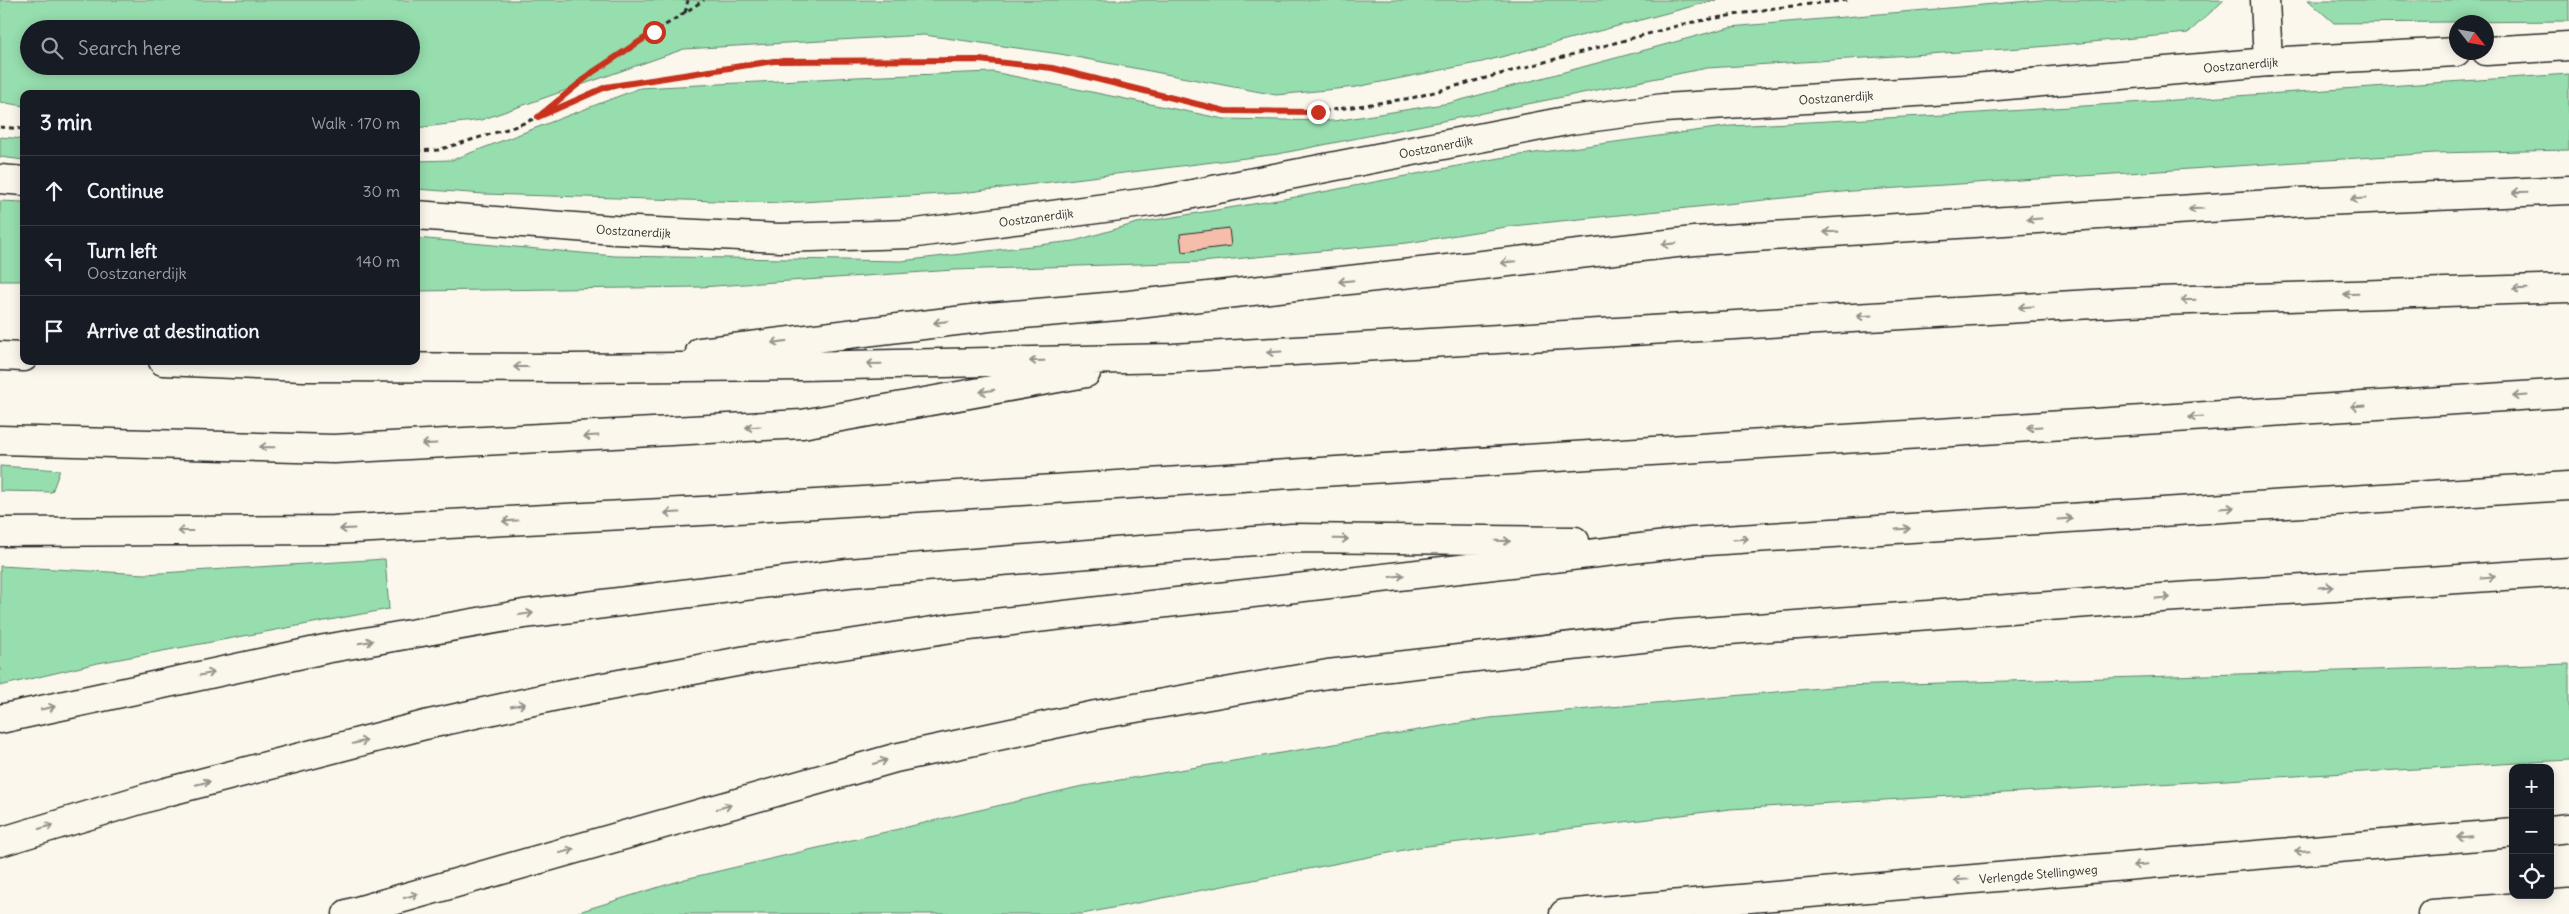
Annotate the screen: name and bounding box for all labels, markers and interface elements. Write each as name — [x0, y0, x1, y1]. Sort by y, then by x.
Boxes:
north arrow — [2449, 15, 2494, 60]
search box — [20, 20, 420, 75]
route start — [643, 21, 666, 44]
icon: search — [38, 34, 66, 62]
text: Search here — [78, 36, 181, 60]
street label: Oostzanerdijk — [2203, 54, 2278, 75]
street label: Oostzanerdijk — [1798, 87, 1874, 107]
route end — [1307, 101, 1330, 124]
text: 3 min — [40, 109, 92, 136]
text: Walk · 170 m — [311, 113, 400, 133]
street label: Oostzanerdijk — [1398, 132, 1474, 161]
icon: ahead — [40, 177, 68, 205]
text: Continue — [87, 179, 164, 203]
text: 30 m — [363, 181, 400, 201]
one-way arrow — [2513, 188, 2529, 197]
one-way arrow — [2350, 195, 2366, 204]
street label: Oostzanerdijk — [998, 205, 1074, 229]
one-way arrow — [2188, 205, 2204, 214]
one-way arrow — [2026, 214, 2042, 224]
street label: Oostzanerdijk — [596, 221, 671, 240]
one-way arrow — [1824, 228, 1840, 237]
text: Turn left — [87, 239, 157, 263]
one-way arrow — [1662, 239, 1678, 249]
icon: left — [40, 247, 68, 275]
text: 140 m — [356, 251, 400, 271]
one-way arrow — [1500, 257, 1516, 267]
text: Oostzanerdijk — [87, 263, 187, 283]
one-way arrow — [1339, 276, 1355, 286]
one-way arrow — [2513, 285, 2529, 294]
one-way arrow — [2343, 290, 2359, 299]
one-way arrow — [2181, 295, 2197, 304]
one-way arrow — [2018, 303, 2034, 312]
one-way arrow — [1856, 312, 1872, 321]
icon: arrive — [40, 317, 68, 345]
one-way arrow — [933, 317, 949, 327]
text: Arrive at destination — [87, 319, 260, 343]
one-way arrow — [772, 337, 788, 347]
one-way arrow — [1266, 347, 1282, 356]
one-way arrow — [1029, 356, 1045, 366]
one-way arrow — [867, 360, 883, 369]
one-way arrow — [513, 362, 530, 372]
one-way arrow — [980, 387, 996, 397]
one-way arrow — [2513, 391, 2529, 400]
one-way arrow — [2350, 402, 2366, 411]
one-way arrow — [2188, 412, 2204, 421]
one-way arrow — [746, 423, 762, 432]
one-way arrow — [2026, 423, 2042, 432]
one-way arrow — [583, 431, 600, 441]
one-way arrow — [421, 440, 437, 449]
one-way arrow — [259, 442, 275, 452]
one-way arrow — [2219, 504, 2235, 513]
one-way arrow — [664, 508, 680, 517]
one-way arrow — [2057, 514, 2073, 523]
one-way arrow — [502, 516, 518, 525]
one-way arrow — [340, 524, 356, 533]
one-way arrow — [1894, 524, 1910, 534]
one-way arrow — [177, 526, 194, 536]
one-way arrow — [1332, 534, 1348, 544]
one-way arrow — [1732, 535, 1748, 544]
one-way arrow — [1495, 536, 1511, 545]
one-way arrow — [1388, 571, 1404, 581]
one-way arrow — [2480, 572, 2496, 581]
one-way arrow — [2317, 583, 2333, 592]
one-way arrow — [2155, 593, 2171, 602]
one-way arrow — [518, 609, 534, 619]
one-way arrow — [357, 637, 373, 647]
one-way arrow — [198, 669, 214, 679]
one-way arrow — [510, 700, 526, 709]
one-way arrow — [39, 703, 55, 713]
one-way arrow — [351, 737, 367, 746]
one-way arrow — [872, 757, 888, 767]
map controls — [2509, 764, 2554, 899]
button: + — [2509, 764, 2554, 809]
one-way arrow — [194, 777, 210, 787]
one-way arrow — [715, 801, 731, 811]
button: − — [2509, 809, 2554, 854]
one-way arrow — [38, 822, 54, 832]
one-way arrow — [2456, 832, 2472, 842]
one-way arrow — [559, 846, 575, 856]
one-way arrow — [2295, 846, 2311, 856]
button: locate — [2509, 854, 2554, 899]
one-way arrow — [2133, 860, 2149, 869]
street label: Verlengde Stellingweg — [1978, 861, 2098, 886]
one-way arrow — [1953, 875, 1969, 885]
one-way arrow — [403, 890, 419, 900]

